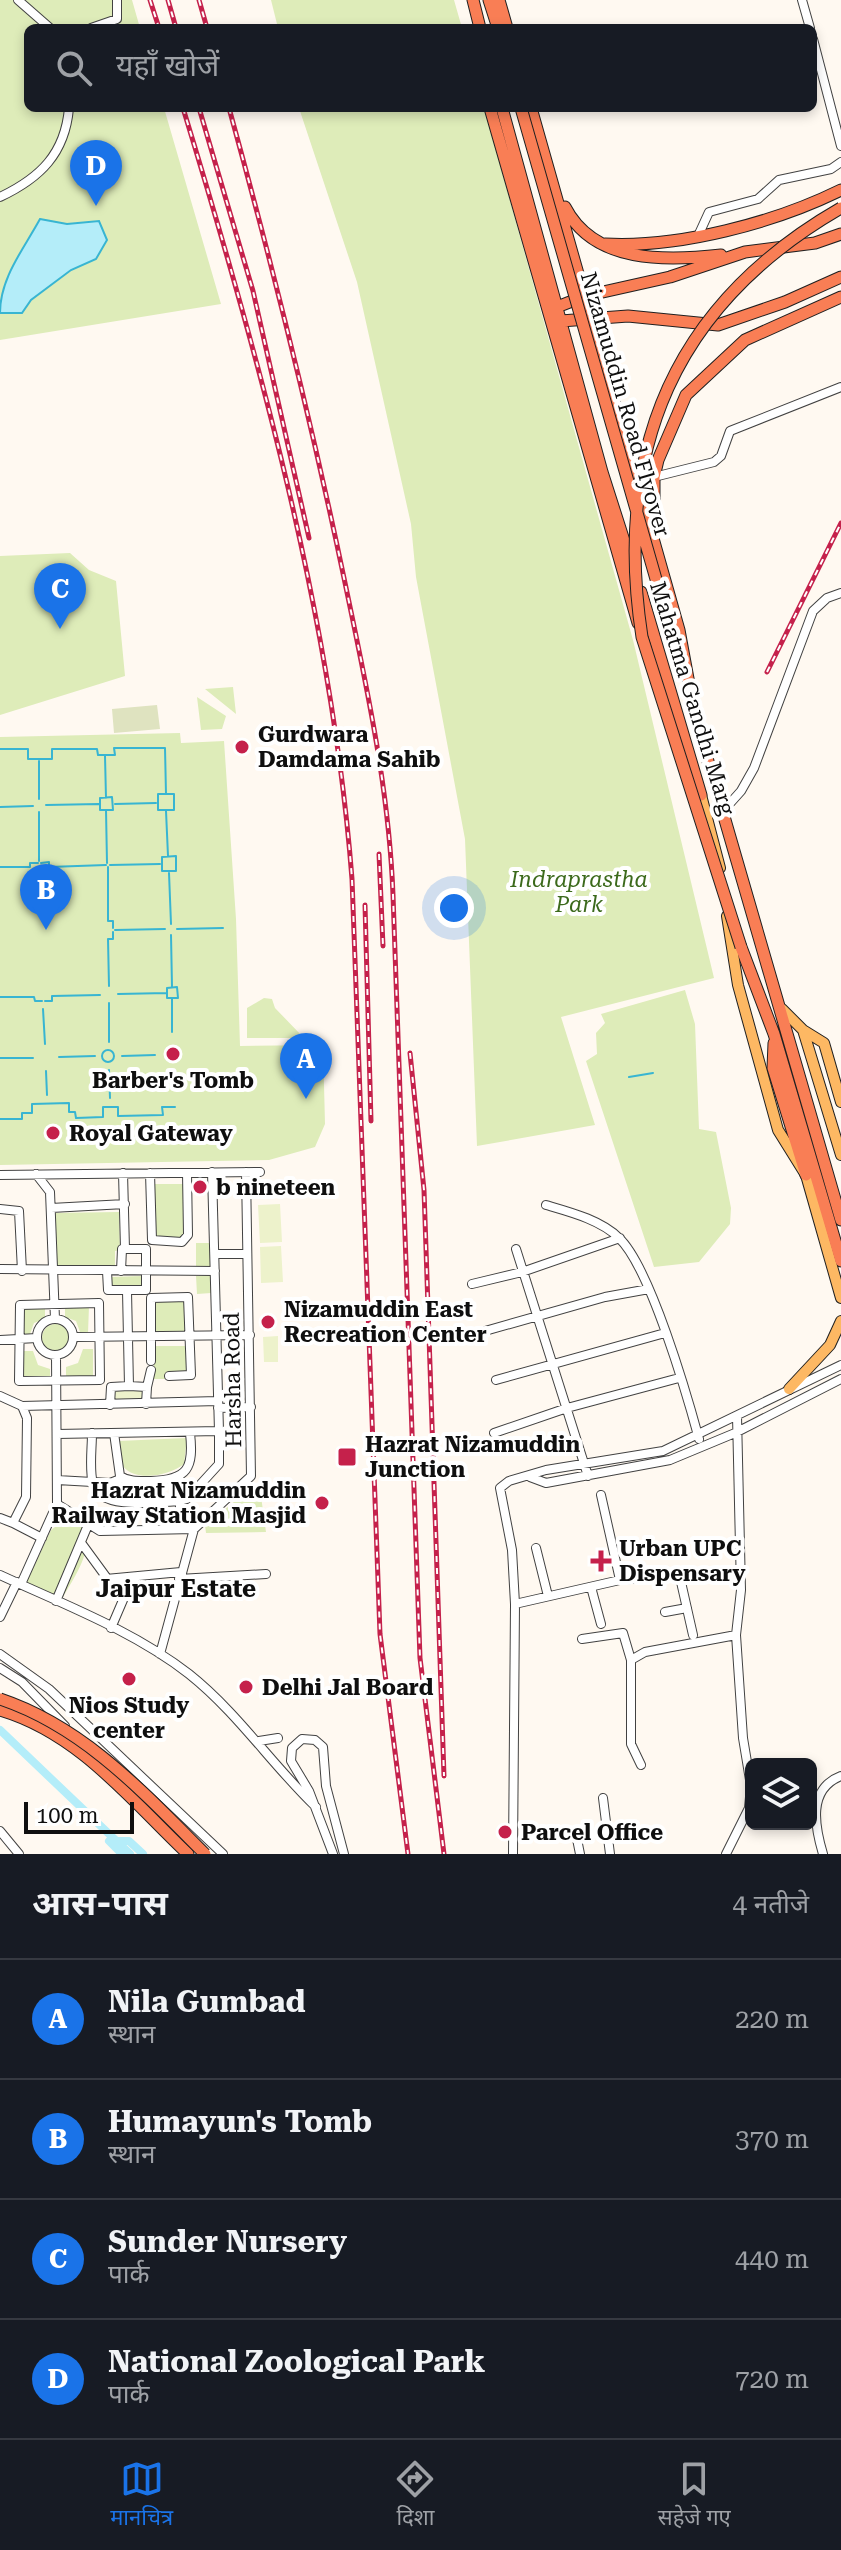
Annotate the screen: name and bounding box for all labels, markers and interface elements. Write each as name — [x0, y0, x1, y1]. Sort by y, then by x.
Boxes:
search box — [24, 24, 817, 112]
icon: search — [52, 46, 96, 90]
text: यहाँ खोजें — [116, 48, 219, 83]
pin: D — [70, 140, 122, 206]
street label: Nizamuddin Road Flyover — [576, 269, 675, 539]
pin: C — [34, 563, 86, 629]
street label: Mahatma Gandhi Marg — [645, 578, 740, 818]
place label: Gurdwara Damdama Sahib — [258, 722, 441, 772]
marker: Gurdwara Damdama Sahib — [233, 738, 251, 756]
pin: B — [20, 864, 72, 930]
park label: Indraprastha Park — [509, 867, 648, 917]
your location — [434, 888, 474, 928]
pin: A — [280, 1033, 332, 1099]
marker: Barber's Tomb — [164, 1045, 182, 1063]
place label: Barber's Tomb — [92, 1068, 254, 1093]
place label: Royal Gateway — [69, 1121, 233, 1146]
marker: Royal Gateway — [44, 1124, 62, 1142]
place label: b nineteen — [216, 1175, 336, 1200]
marker: b nineteen — [191, 1178, 209, 1196]
place label: Nizamuddin East Recreation Center — [284, 1297, 487, 1347]
street label: Harsha Road — [219, 1312, 246, 1448]
marker: Nizamuddin East Recreation Center — [259, 1313, 277, 1331]
place label: Hazrat Nizamuddin Junction — [365, 1432, 580, 1482]
marker: Hazrat Nizamuddin Junction — [336, 1446, 358, 1468]
place label: Hazrat Nizamuddin Railway Station Masjid — [51, 1478, 306, 1528]
marker: Hazrat Nizamuddin Railway Station Masjid — [313, 1494, 331, 1512]
place label: Urban UPC Dispensary — [619, 1536, 746, 1586]
marker: Urban UPC Dispensary — [590, 1550, 612, 1572]
district label: Jaipur Estate — [96, 1575, 256, 1603]
marker: Nios Study center — [120, 1670, 138, 1688]
place label: Delhi Jal Board — [262, 1675, 434, 1700]
marker: Delhi Jal Board — [237, 1678, 255, 1696]
place label: Nios Study center — [69, 1693, 190, 1743]
map controls — [745, 1758, 817, 1830]
button: layers — [745, 1758, 817, 1830]
scale bar — [24, 1798, 134, 1834]
text: 100 m — [36, 1803, 99, 1828]
place label: Parcel Office — [521, 1820, 663, 1845]
marker: Parcel Office — [496, 1823, 514, 1841]
text: आस-पास — [32, 1883, 168, 1923]
text: 4 नतीजे — [733, 1889, 809, 1919]
text: Nila Gumbad — [108, 1984, 306, 2019]
text: A — [49, 2004, 67, 2034]
text: 220 m — [735, 2004, 809, 2034]
text: स्थान — [108, 2019, 155, 2049]
text: Humayun's Tomb — [108, 2104, 372, 2139]
text: B — [49, 2124, 67, 2154]
text: 370 m — [735, 2124, 809, 2154]
text: स्थान — [108, 2139, 155, 2169]
text: Sunder Nursery — [108, 2224, 347, 2259]
text: C — [49, 2244, 67, 2274]
text: 440 m — [735, 2244, 809, 2274]
text: पार्क — [108, 2259, 149, 2289]
text: National Zoological Park — [108, 2344, 485, 2379]
text: D — [48, 2364, 68, 2394]
text: 720 m — [735, 2364, 809, 2394]
text: पार्क — [108, 2379, 149, 2409]
tab: मानचित्र — [110, 2457, 173, 2534]
tab: दिशा — [393, 2457, 437, 2534]
tab: सहेजे गए — [658, 2457, 731, 2534]

